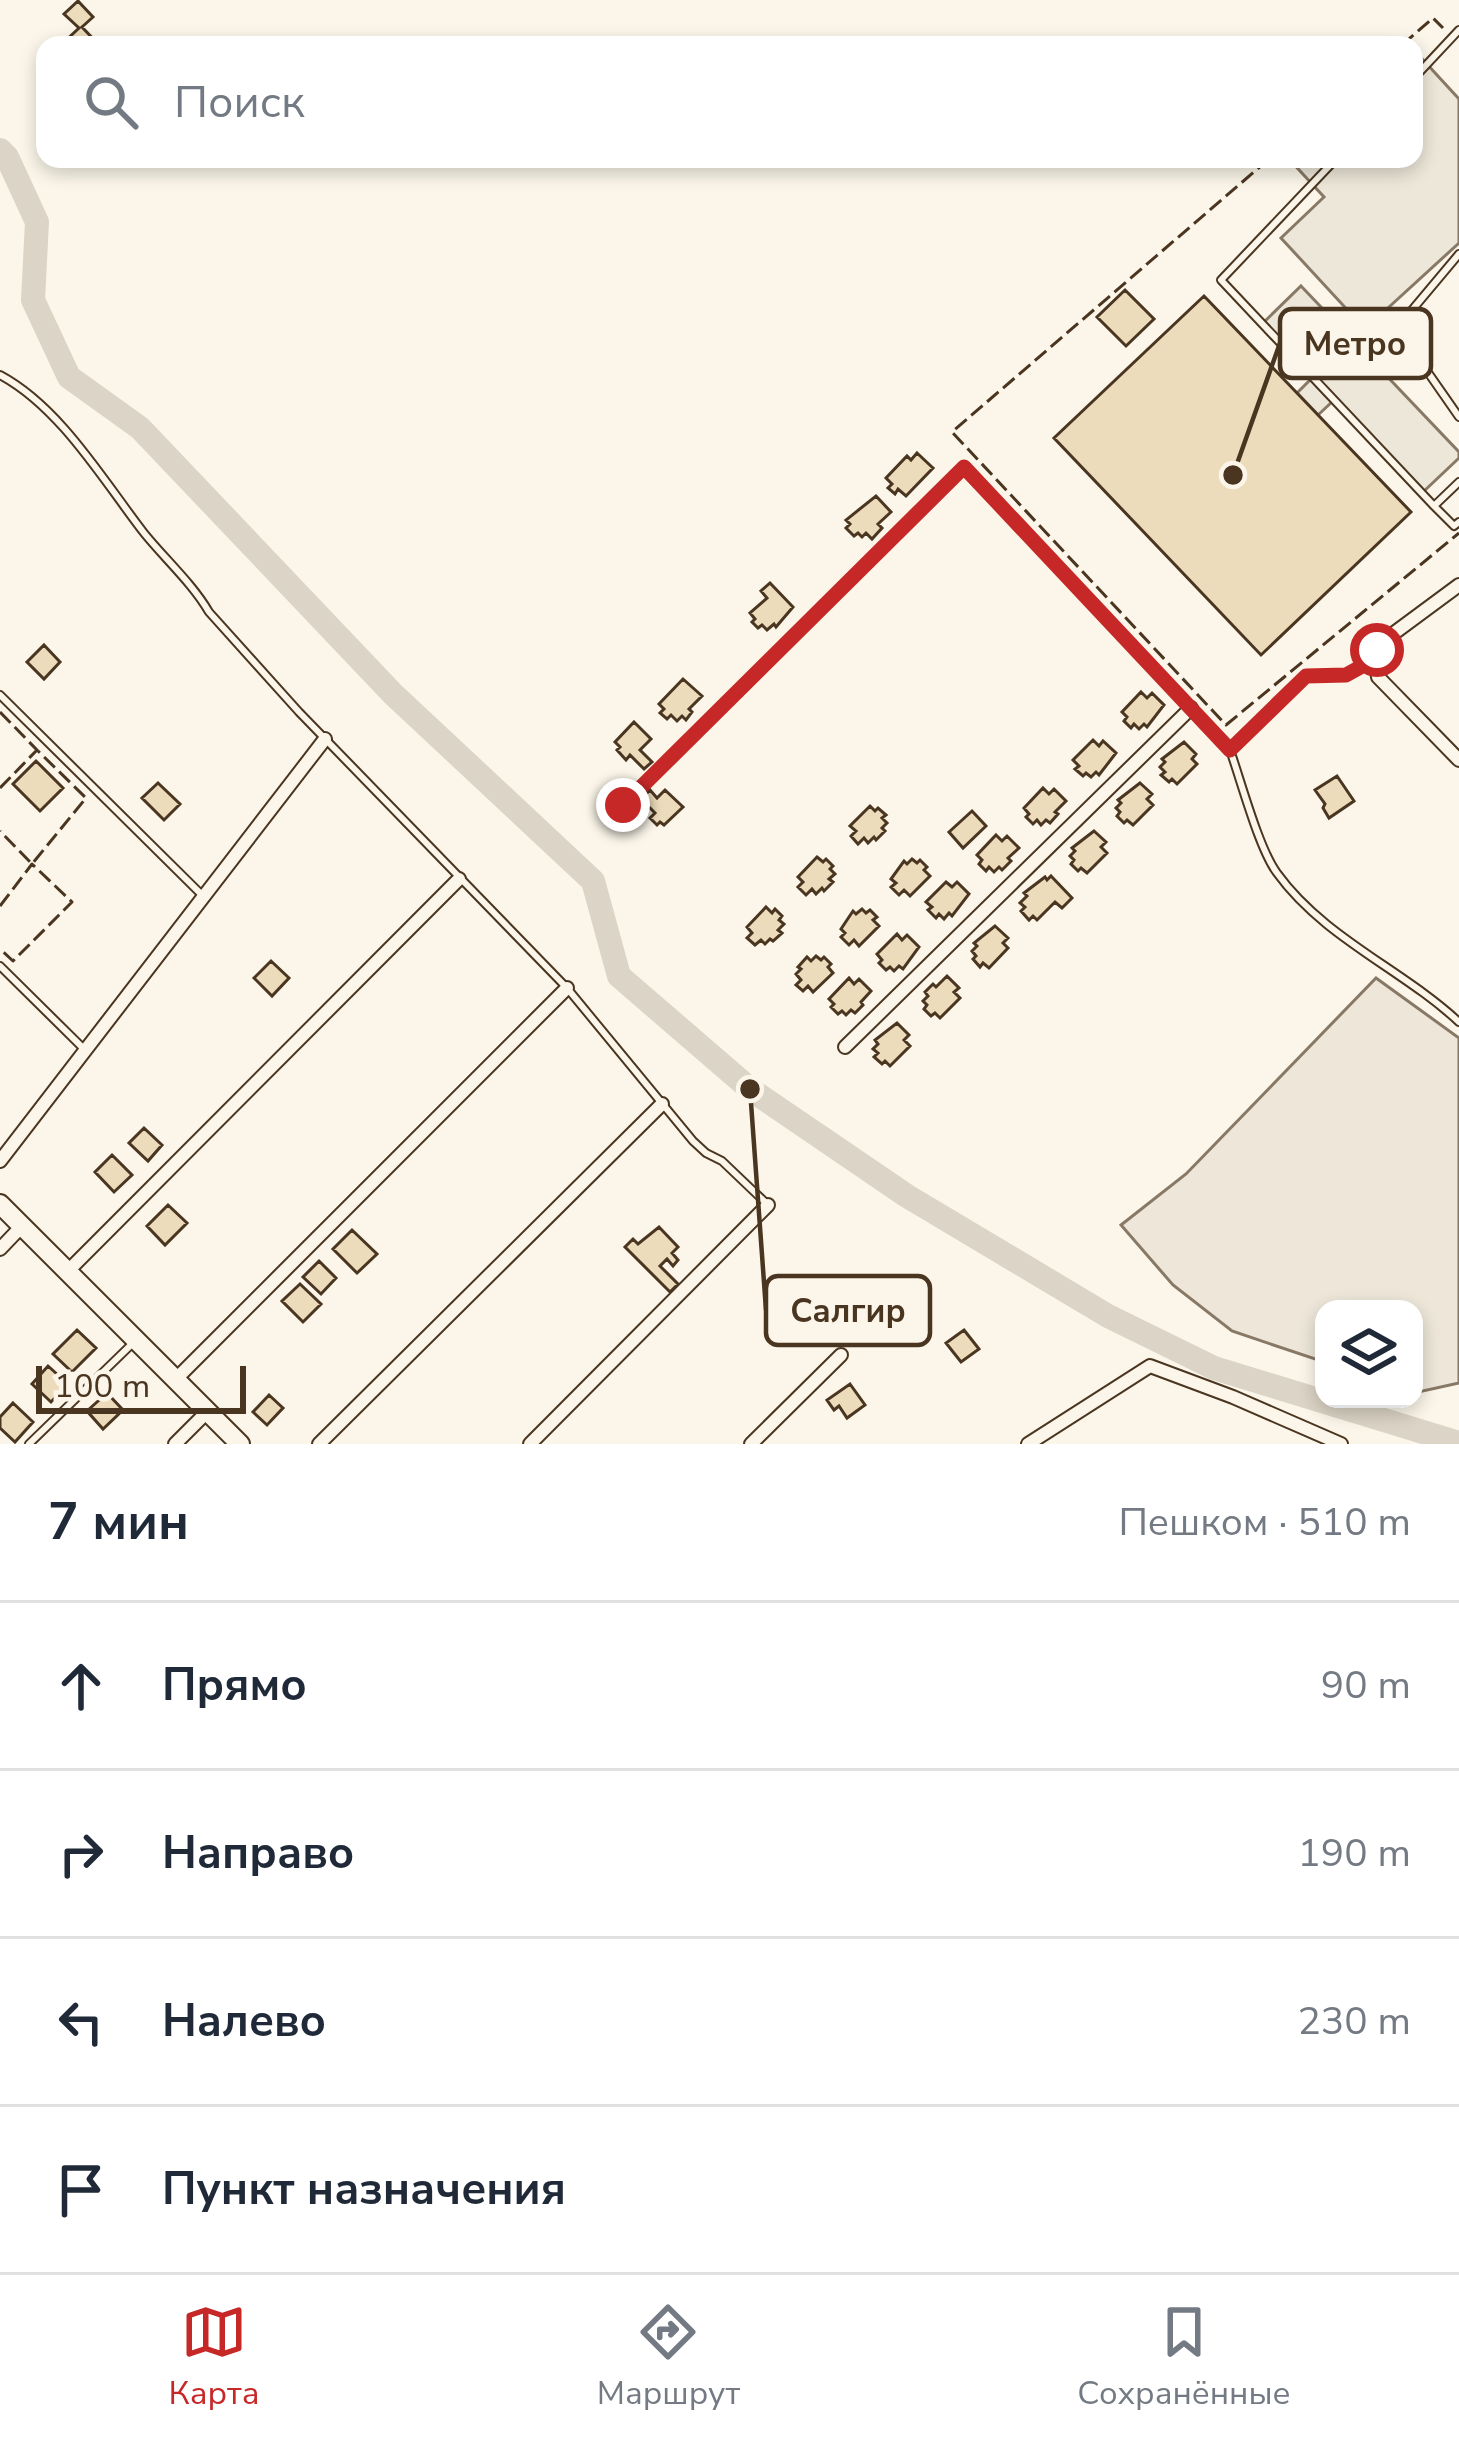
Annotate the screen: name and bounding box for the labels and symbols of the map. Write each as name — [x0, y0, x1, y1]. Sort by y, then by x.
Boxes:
callout: Метро — [1280, 309, 1431, 378]
text: Метро — [1304, 322, 1406, 367]
route start — [1350, 623, 1404, 677]
route end — [596, 778, 650, 832]
callout: Салгир — [766, 1276, 930, 1345]
text: Салгир — [790, 1289, 906, 1334]
scale bar — [36, 1360, 246, 1413]

